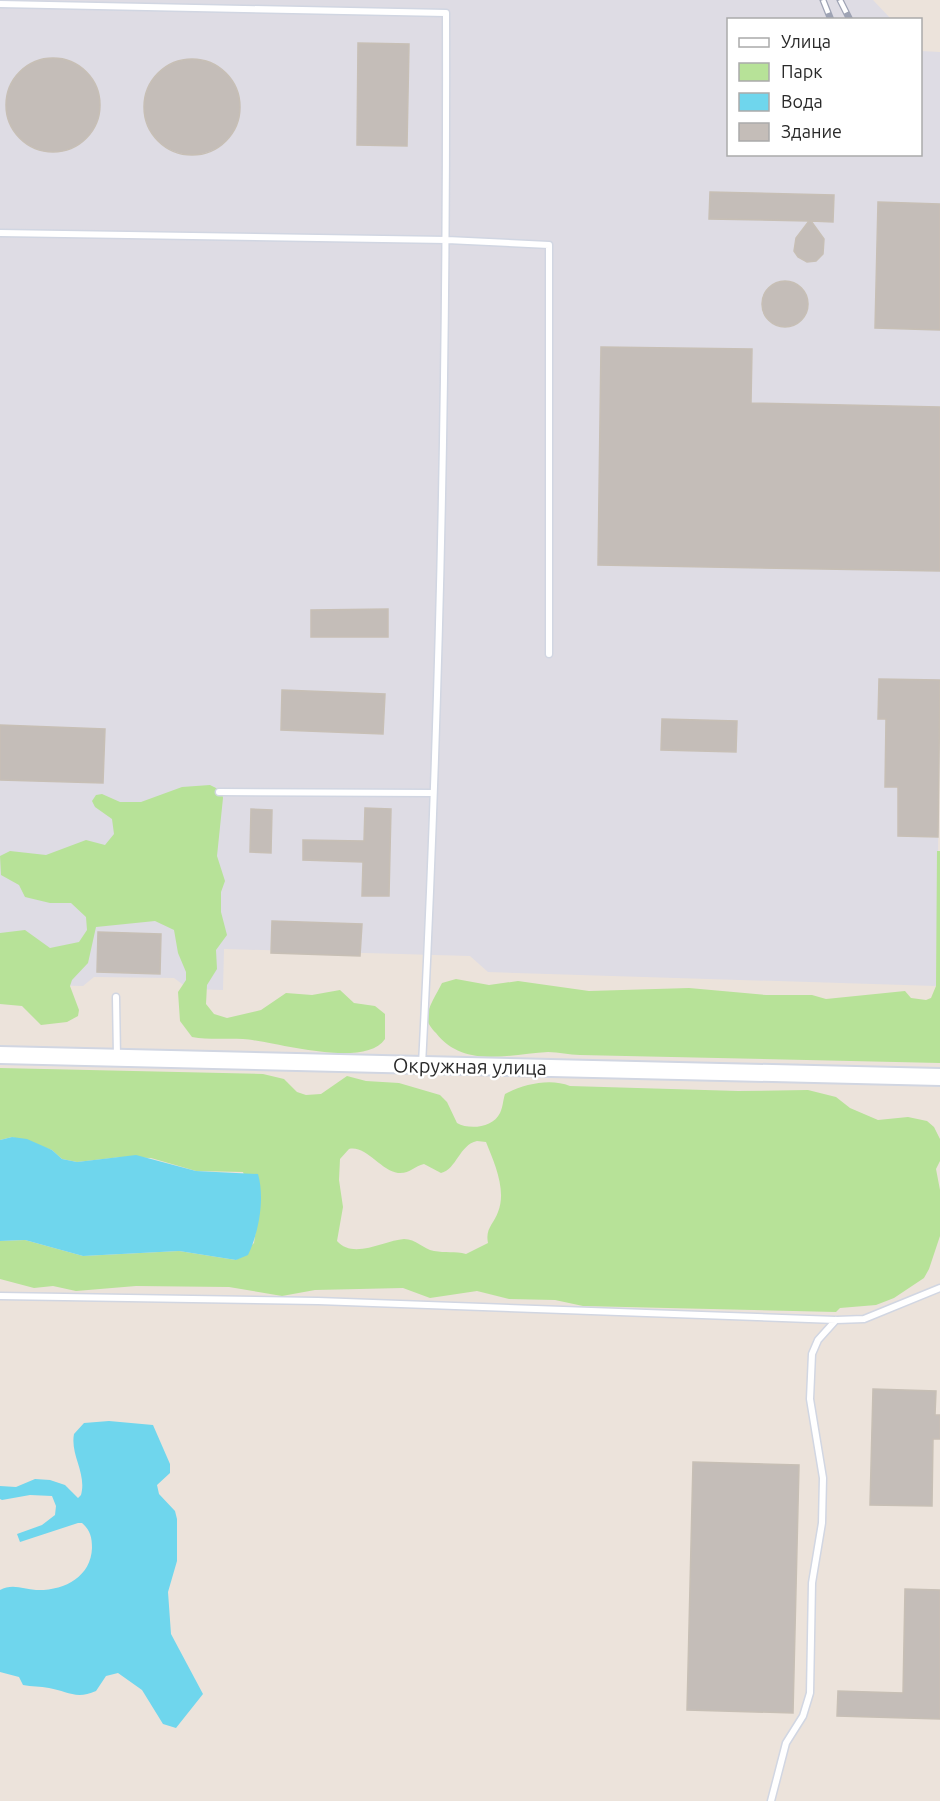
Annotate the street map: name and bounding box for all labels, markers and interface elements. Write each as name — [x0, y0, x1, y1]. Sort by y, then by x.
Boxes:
legend — [727, 18, 922, 156]
text: Улица — [781, 31, 831, 51]
text: Парк — [781, 61, 822, 81]
text: Вода — [781, 91, 823, 111]
text: Здание — [781, 121, 842, 141]
street label: Окружная улица — [393, 1053, 547, 1079]

